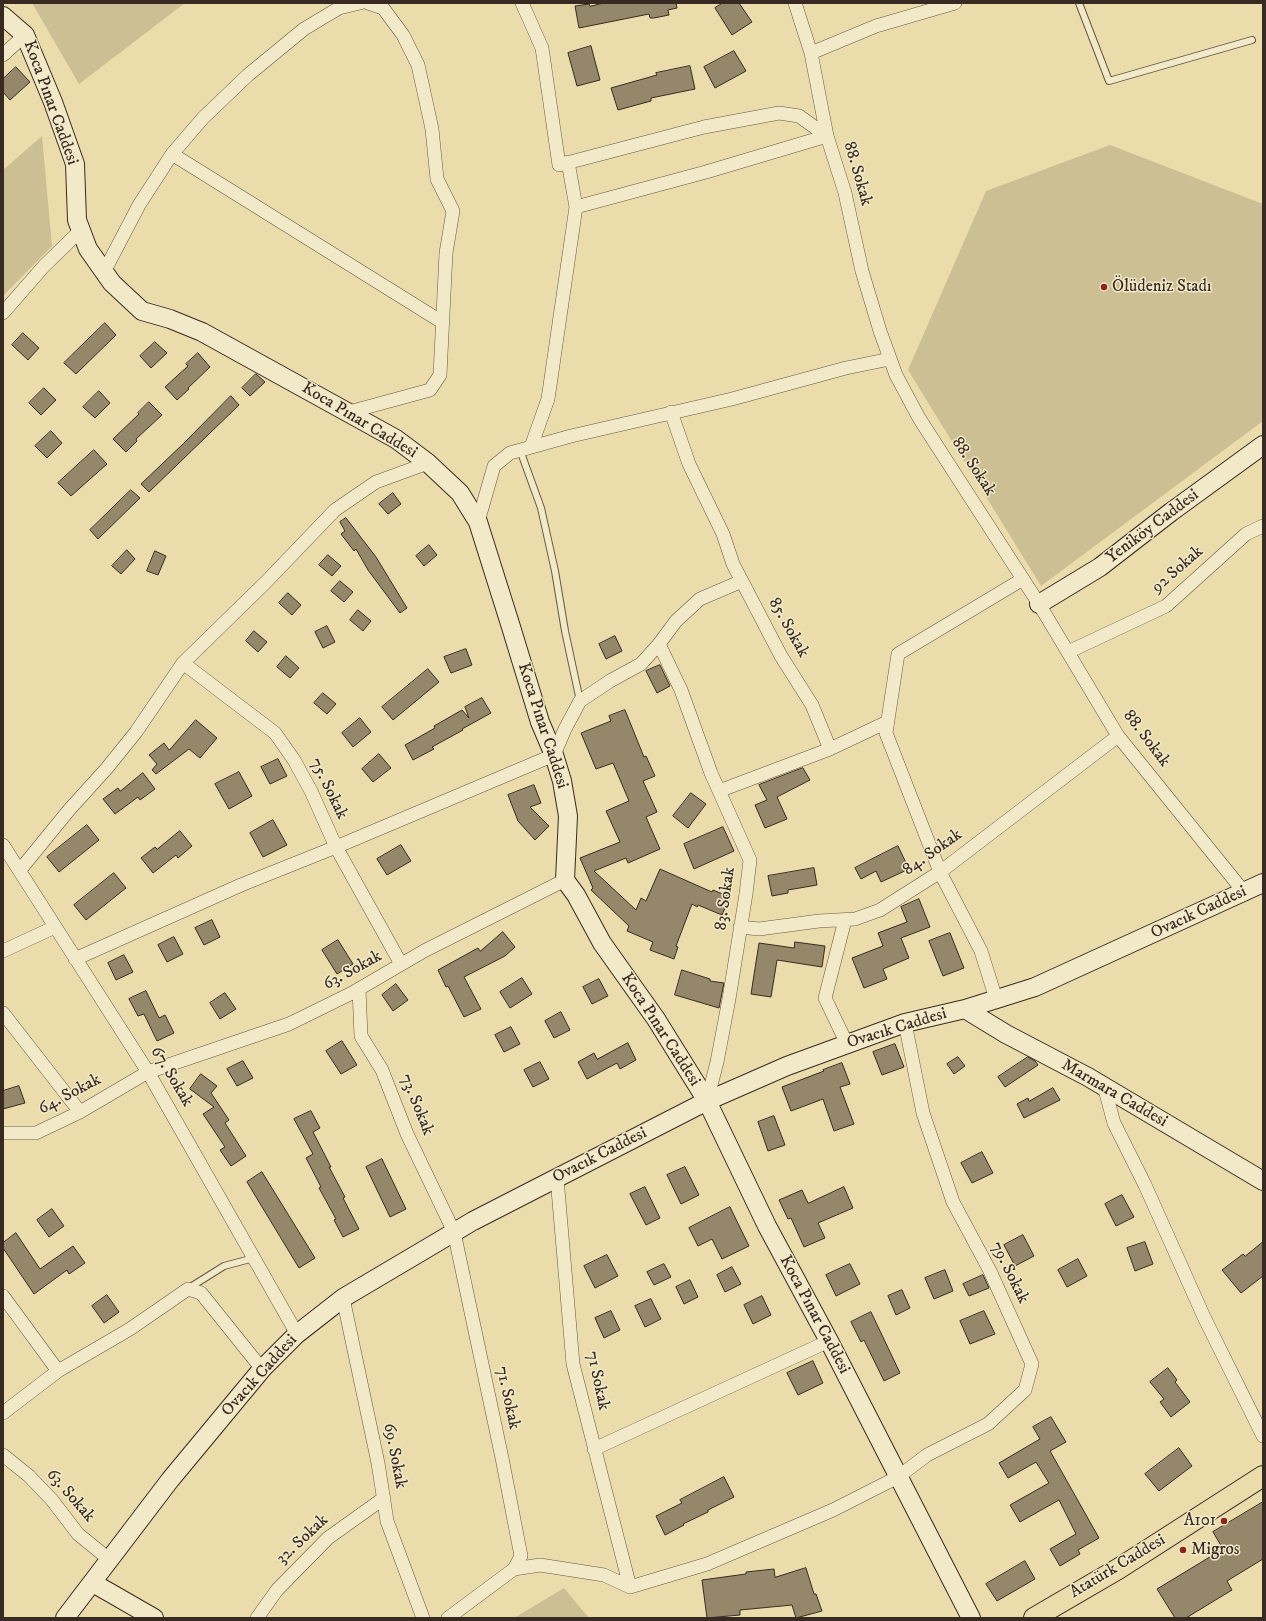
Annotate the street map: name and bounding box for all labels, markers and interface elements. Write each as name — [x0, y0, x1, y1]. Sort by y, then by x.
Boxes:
street label: Koca Pınar Caddesi — [18, 38, 82, 168]
street label: 88. Sokak — [838, 140, 876, 208]
place label: Ölüdeniz Stadı — [1112, 277, 1211, 297]
marker: Ölüdeniz Stadı — [1099, 282, 1109, 292]
street label: Koca Pınar Caddesi — [298, 378, 420, 464]
street label: 88. Sokak — [947, 434, 999, 500]
street label: Yeniköy Caddesi — [1103, 486, 1203, 568]
street label: 92 Sokak — [1148, 542, 1208, 598]
street label: 85. Sokak — [763, 594, 813, 662]
street label: Koca Pınar Caddesi — [512, 660, 572, 792]
street label: 88. Sokak — [1118, 707, 1174, 771]
street label: 75. Sokak — [304, 755, 352, 823]
street label: 84. Sokak — [899, 825, 967, 881]
street label: 83. Sokak — [711, 866, 741, 932]
street label: Ovacık Caddesi — [1148, 882, 1250, 944]
street label: 63. Sokak — [320, 947, 386, 995]
street label: Koca Pınar Caddesi — [616, 969, 704, 1091]
street label: Ovacık Caddesi — [845, 1004, 949, 1054]
street label: 67. Sokak — [145, 1043, 197, 1111]
street label: Marmara Caddesi — [1057, 1055, 1171, 1133]
street label: 64. Sokak — [35, 1070, 105, 1120]
street label: 73. Sokak — [395, 1071, 437, 1139]
street label: Ovacık Caddesi — [549, 1124, 651, 1188]
street label: 79. Sokak — [985, 1239, 1033, 1307]
street label: Koca Pınar Caddesi — [774, 1252, 854, 1378]
street label: Ovacık Caddesi — [218, 1331, 302, 1421]
street label: 71 Sokak — [581, 1350, 613, 1412]
street label: 71. Sokak — [490, 1365, 524, 1431]
street label: 69. Sokak — [378, 1422, 410, 1490]
street label: 63. Sokak — [41, 1465, 99, 1527]
street label: 32. Sokak — [273, 1511, 333, 1569]
place label: A101 — [1184, 1511, 1216, 1531]
marker: A101 — [1219, 1516, 1229, 1526]
street label: Atatürk Caddesi — [1066, 1530, 1170, 1604]
place label: Migros — [1191, 1540, 1239, 1560]
marker: Migros — [1178, 1545, 1188, 1555]

